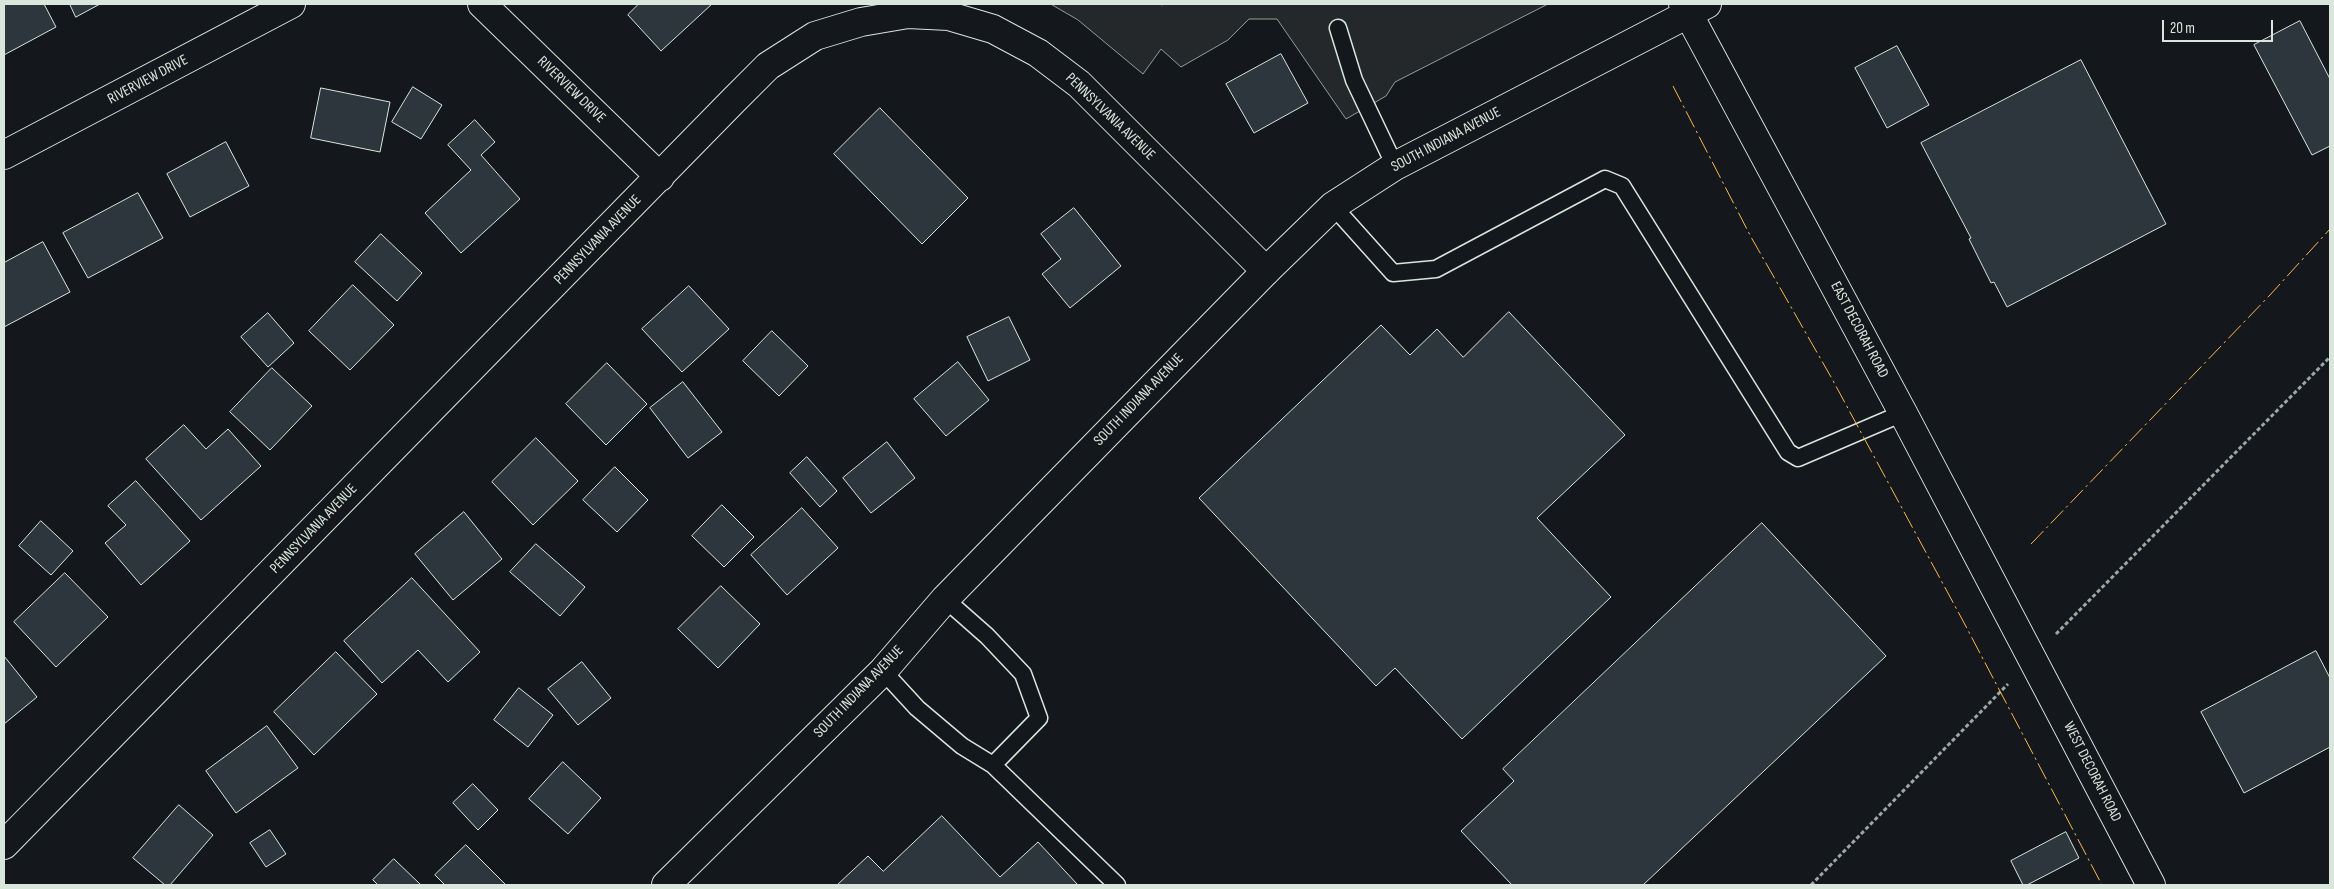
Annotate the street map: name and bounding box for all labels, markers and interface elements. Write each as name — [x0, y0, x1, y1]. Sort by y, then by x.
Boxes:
scale bar — [2164, 10, 2275, 42]
text: 20 m — [2170, 19, 2195, 38]
street label: RIVERVIEW DRIVE — [105, 51, 191, 109]
street label: RIVERVIEW DRIVE — [533, 53, 609, 127]
street label: PENNSYLVANIA AVENUE — [1061, 70, 1159, 164]
street label: SOUTH INDIANA AVENUE — [1388, 104, 1504, 176]
street label: PENNSYLVANIA AVENUE — [551, 191, 645, 289]
street label: EAST DECORAH ROAD — [1826, 279, 1892, 381]
street label: SOUTH INDIANA AVENUE — [1090, 350, 1188, 450]
street label: PENNSYLVANIA AVENUE — [267, 480, 361, 578]
street label: SOUTH INDIANA AVENUE — [810, 642, 908, 742]
street label: WEST DECORAH ROAD — [2059, 719, 2125, 825]

